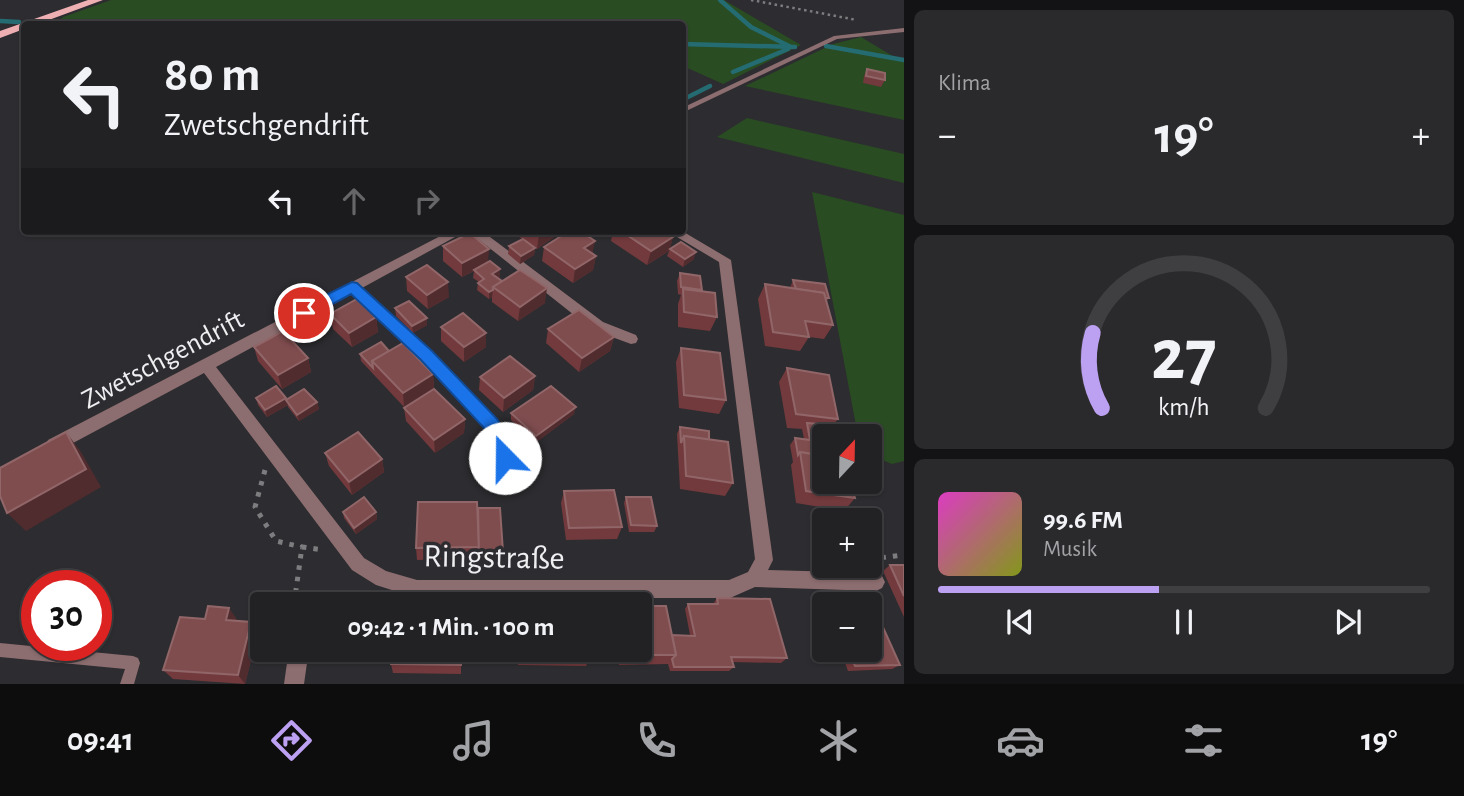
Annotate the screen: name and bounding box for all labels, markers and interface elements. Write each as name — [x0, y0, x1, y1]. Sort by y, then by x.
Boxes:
icon: left — [49, 49, 140, 140]
text: 80 m — [164, 51, 261, 100]
text: Klima — [938, 72, 991, 95]
text: Zwetschgendrift — [164, 109, 369, 141]
text: 19° — [1154, 110, 1214, 162]
text: − — [938, 117, 956, 155]
text: + — [1412, 117, 1430, 155]
icon: left — [262, 182, 300, 220]
icon: ahead — [335, 182, 373, 220]
icon: right — [408, 182, 446, 220]
pin — [274, 283, 334, 343]
icon: arrive — [285, 294, 323, 332]
street label: Zwetschgendrift — [77, 306, 249, 414]
text: 27 — [1151, 320, 1217, 393]
text: km/h — [1158, 395, 1210, 420]
position arrow — [468, 421, 542, 495]
north arrow — [812, 424, 882, 494]
map controls — [812, 424, 882, 662]
text: 99.6 FM — [1043, 507, 1123, 533]
button: + — [812, 508, 882, 578]
text: Musik — [1043, 538, 1097, 561]
street label: Ringstraße — [423, 540, 565, 576]
speed limit sign: 30 — [21, 570, 112, 661]
button: − — [812, 592, 882, 662]
icon: previous — [1001, 603, 1039, 641]
icon: pause — [1165, 603, 1203, 641]
icon: next — [1329, 603, 1367, 641]
text: 09:42 · 1 Min. · 100 m — [348, 614, 554, 640]
icon: directions — [267, 716, 316, 765]
icon: music — [449, 716, 498, 765]
icon: phone — [632, 716, 681, 765]
icon: climate — [814, 716, 863, 765]
icon: car — [996, 716, 1045, 765]
icon: filters — [1179, 716, 1228, 765]
text: 09:41 — [67, 724, 134, 756]
text: 19° — [1361, 724, 1397, 756]

